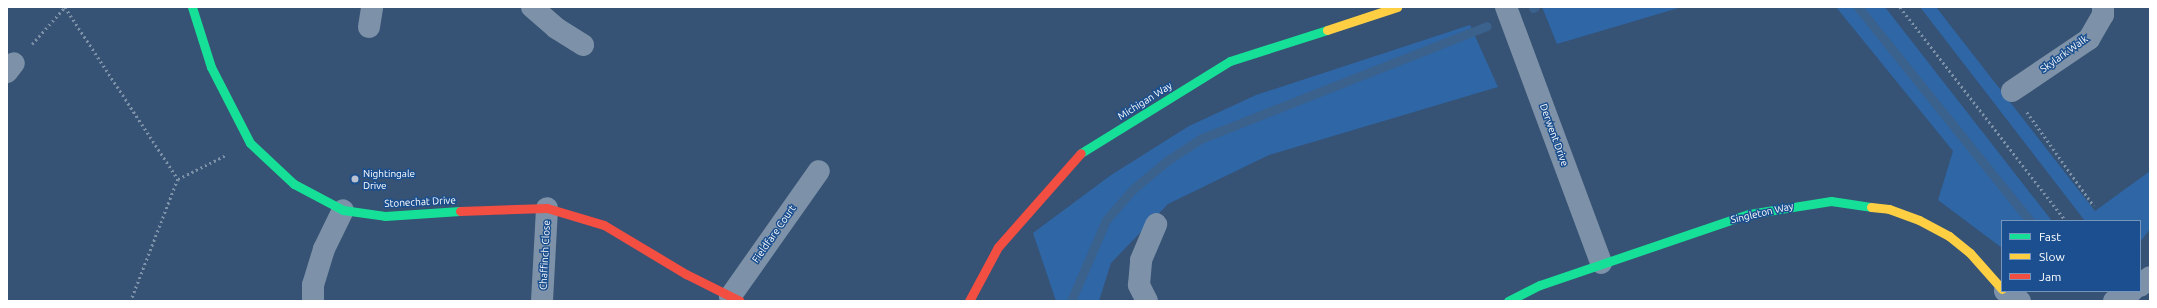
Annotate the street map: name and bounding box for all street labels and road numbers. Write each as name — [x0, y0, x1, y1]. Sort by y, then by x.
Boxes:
street label: Skylark Walk — [2038, 33, 2090, 75]
street label: Michigan Way — [1116, 80, 1174, 122]
street label: Derwent Drive — [1537, 102, 1571, 168]
street label: Stonechat Drive — [384, 194, 456, 210]
street label: Singleton Way — [1729, 200, 1795, 226]
street label: Fieldfare Court — [750, 203, 798, 265]
street label: Chaffinch Close — [537, 220, 553, 290]

